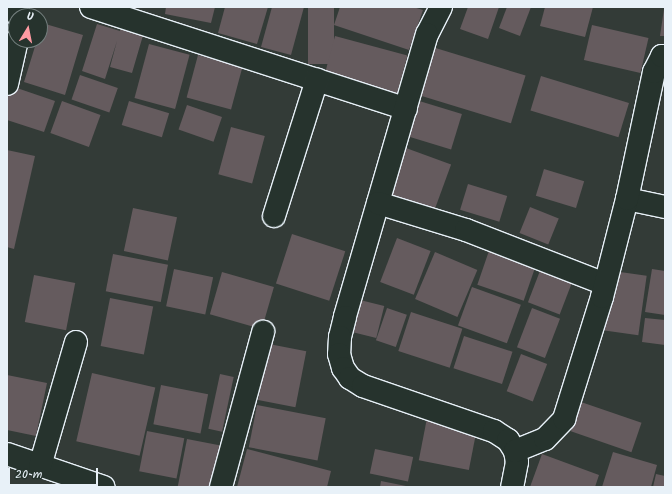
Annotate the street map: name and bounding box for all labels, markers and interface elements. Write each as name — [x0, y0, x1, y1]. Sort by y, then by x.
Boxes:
north arrow — [8, 8, 48, 48]
text: U — [25, 8, 35, 27]
scale bar — [10, 460, 100, 486]
text: 20 m — [15, 465, 42, 484]

